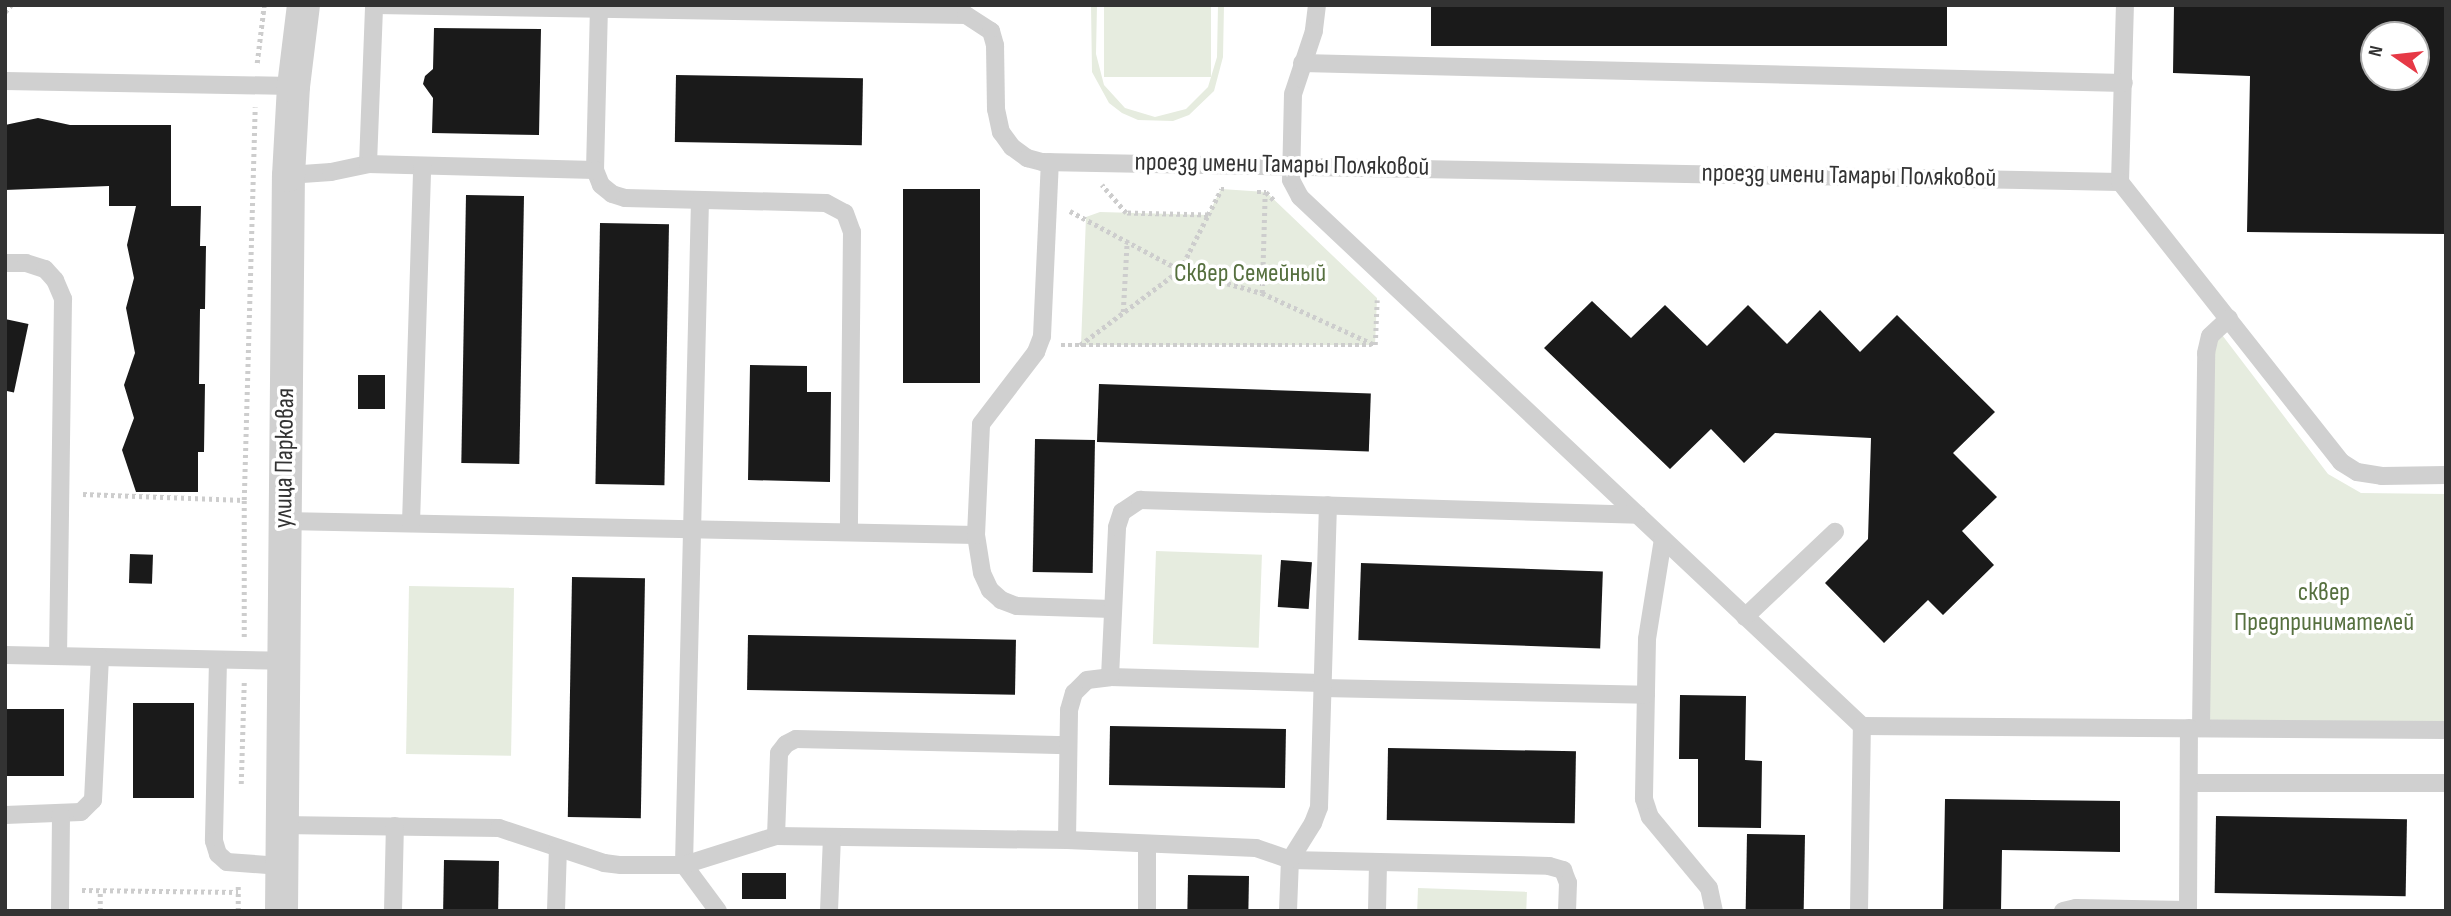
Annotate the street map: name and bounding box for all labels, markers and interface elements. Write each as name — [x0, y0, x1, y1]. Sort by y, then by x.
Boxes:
north arrow — [2360, 21, 2430, 91]
text: N — [2364, 44, 2388, 59]
street label: проезд имени Тамары Поляковой — [1134, 147, 1430, 183]
street label: проезд имени Тамары Поляковой — [1701, 158, 1997, 194]
park label: Сквер Семейный — [1174, 258, 1326, 290]
street label: улица Парковая — [268, 388, 302, 528]
park label: сквер Предпринимателей — [2234, 577, 2414, 638]

